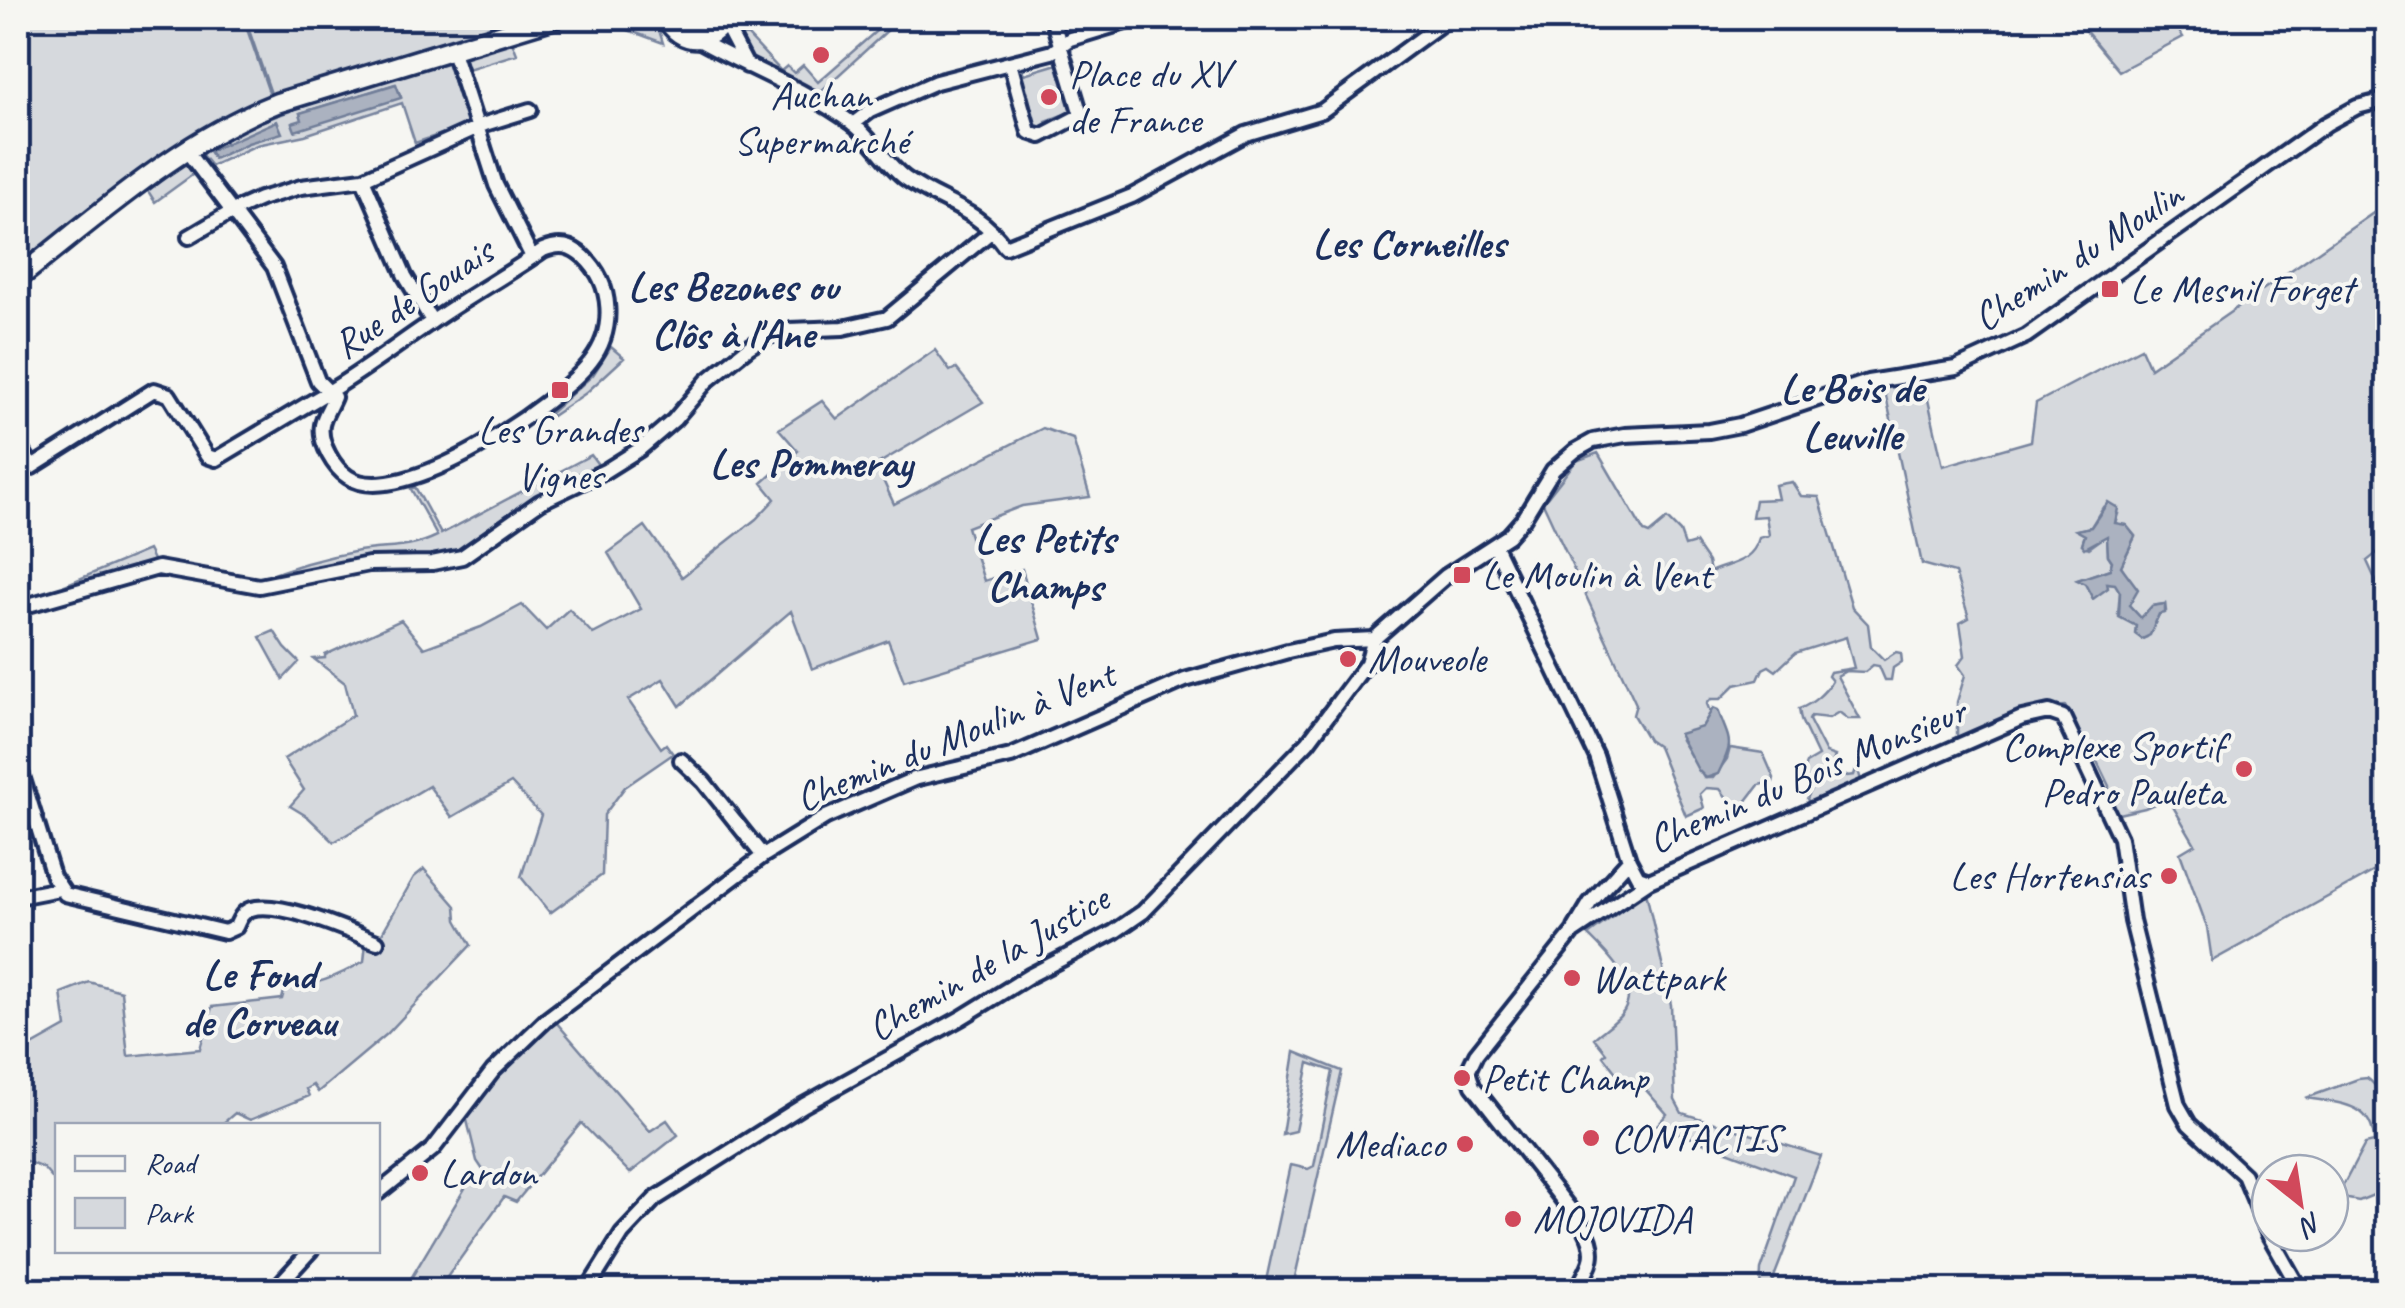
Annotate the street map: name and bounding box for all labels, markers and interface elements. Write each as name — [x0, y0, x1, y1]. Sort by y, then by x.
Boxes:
marker: Auchan Supermarché — [810, 44, 832, 66]
place label: Place du XV de France — [1069, 49, 1237, 145]
place label: Auchan Supermarché — [734, 70, 914, 166]
marker: Place du XV de France — [1038, 86, 1060, 108]
street label: Chemin du Moulin — [1964, 169, 2194, 342]
district label: Les Corneilles — [1313, 217, 1510, 270]
street label: Rue de Gouais — [324, 224, 505, 370]
district label: Les Bezones ou Clôs à l'Ane — [628, 260, 841, 361]
place label: Le Mesnil Forget — [2130, 264, 2359, 314]
marker: Le Mesnil Forget — [2099, 278, 2121, 300]
district label: Le Bois de Leuville — [1780, 362, 1928, 463]
marker: Les Grandes Vignes — [549, 379, 571, 401]
place label: Les Grandes Vignes — [478, 405, 645, 501]
district label: Les Pommeray — [710, 437, 916, 490]
district label: Les Petits Champs — [975, 512, 1120, 613]
place label: Le Moulin à Vent — [1482, 550, 1715, 600]
marker: Le Moulin à Vent — [1451, 564, 1473, 586]
place label: Mouveole — [1368, 634, 1489, 684]
street label: Chemin du Moulin à Vent — [788, 648, 1125, 823]
marker: Mouveole — [1337, 648, 1359, 670]
street label: Chemin du Bois Monsieur — [1641, 685, 1976, 864]
place label: Complexe Sportif Pedro Pauleta — [2002, 721, 2231, 817]
marker: Complexe Sportif Pedro Pauleta — [2233, 758, 2255, 780]
place label: Les Hortensias — [1950, 851, 2152, 901]
marker: Les Hortensias — [2158, 865, 2180, 887]
street label: Chemin de la Justice — [858, 872, 1120, 1052]
district label: Le Fond de Corveau — [182, 948, 339, 1049]
place label: Wattpark — [1592, 953, 1727, 1003]
marker: Wattpark — [1561, 967, 1583, 989]
place label: Petit Champ — [1482, 1053, 1651, 1103]
marker: Petit Champ — [1451, 1067, 1473, 1089]
place label: CONTACTIS — [1611, 1113, 1787, 1163]
place label: Mediaco — [1335, 1119, 1447, 1169]
legend — [55, 1123, 380, 1253]
marker: CONTACTIS — [1580, 1127, 1602, 1149]
marker: Mediaco — [1454, 1133, 1476, 1155]
text: Road — [145, 1144, 199, 1182]
place label: Lardon — [440, 1148, 539, 1198]
north arrow — [2250, 1153, 2350, 1253]
marker: Lardon — [409, 1162, 431, 1184]
text: Park — [145, 1194, 195, 1232]
place label: MOJOVIDA — [1533, 1194, 1693, 1244]
text: N — [2292, 1205, 2329, 1246]
marker: MOJOVIDA — [1502, 1208, 1524, 1230]

